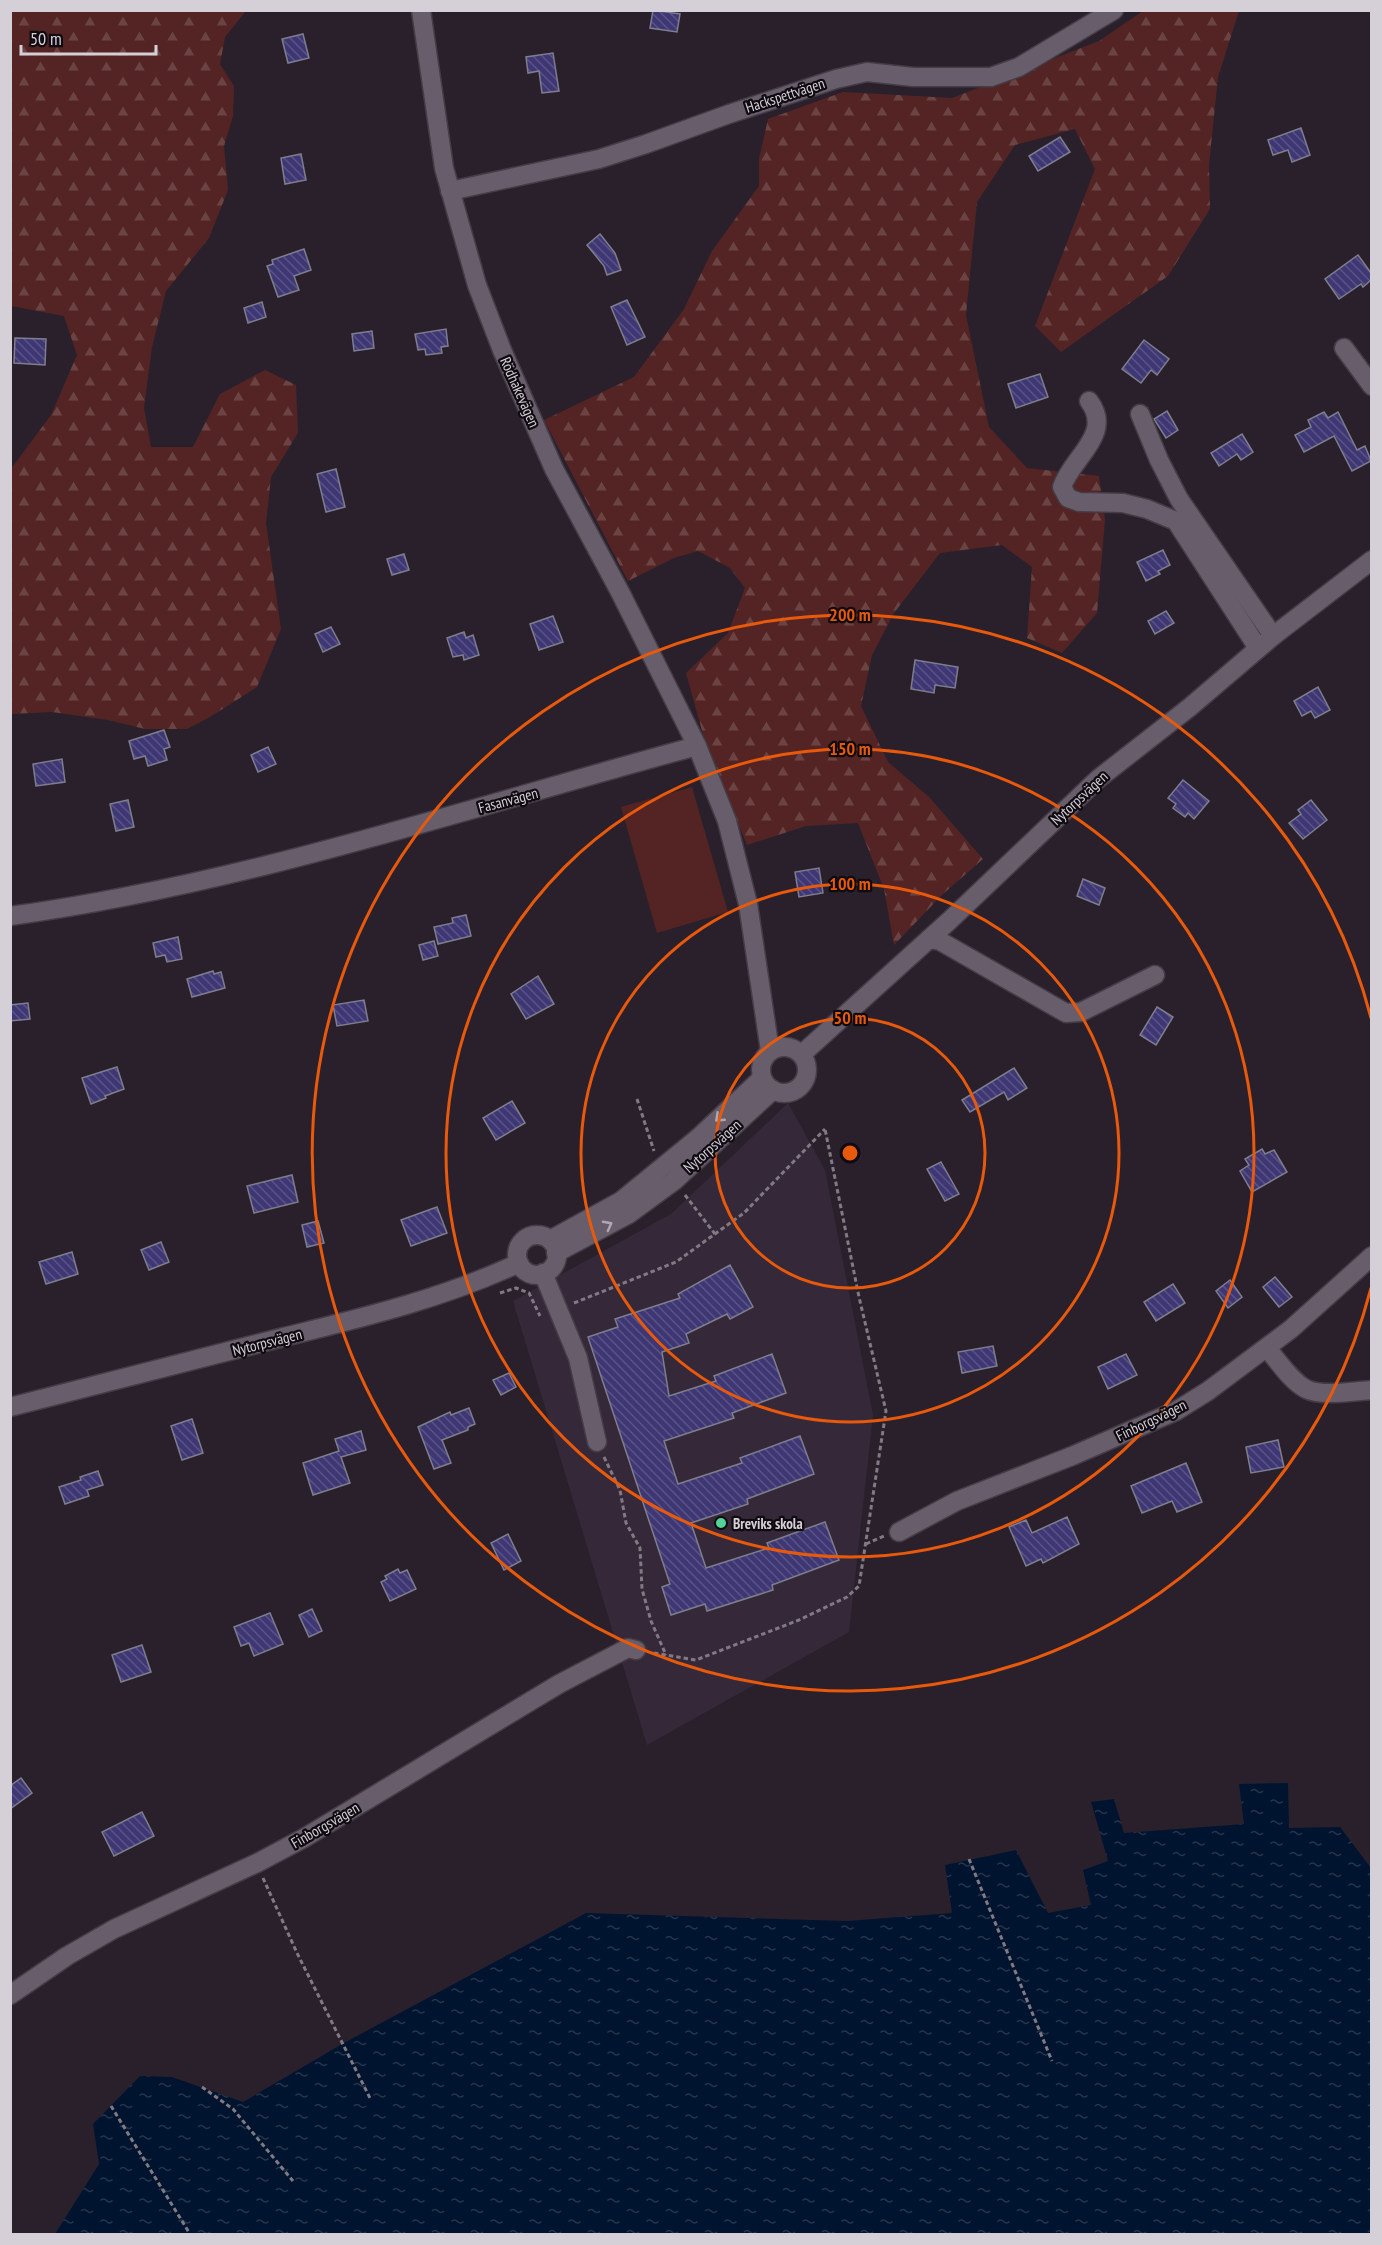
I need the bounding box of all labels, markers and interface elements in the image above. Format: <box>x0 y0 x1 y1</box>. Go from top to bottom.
scale bar <box>21 18 156 56</box>
text: 50 m <box>30 27 62 50</box>
street label: Hackspettvägen <box>743 73 827 117</box>
street label: Rödhakevägen <box>496 354 544 430</box>
text: 200 m <box>829 603 871 626</box>
text: 150 m <box>829 737 871 760</box>
street label: Nytorpsvägen <box>1047 767 1111 829</box>
street label: Fasanvägen <box>476 783 540 817</box>
text: 100 m <box>829 872 871 895</box>
text: 50 m <box>834 1006 866 1029</box>
one-way arrow <box>716 1111 726 1122</box>
street label: Nytorpsvägen <box>679 1115 745 1177</box>
centre of rings <box>840 1143 860 1163</box>
one-way arrow <box>602 1221 612 1232</box>
street label: Nytorpsvägen <box>230 1324 304 1360</box>
street label: Finborgsvägen <box>1113 1395 1189 1445</box>
place label: Breviks skola <box>733 1514 803 1533</box>
marker: Breviks skola <box>714 1516 728 1530</box>
street label: Finborgsvägen <box>287 1798 363 1852</box>

